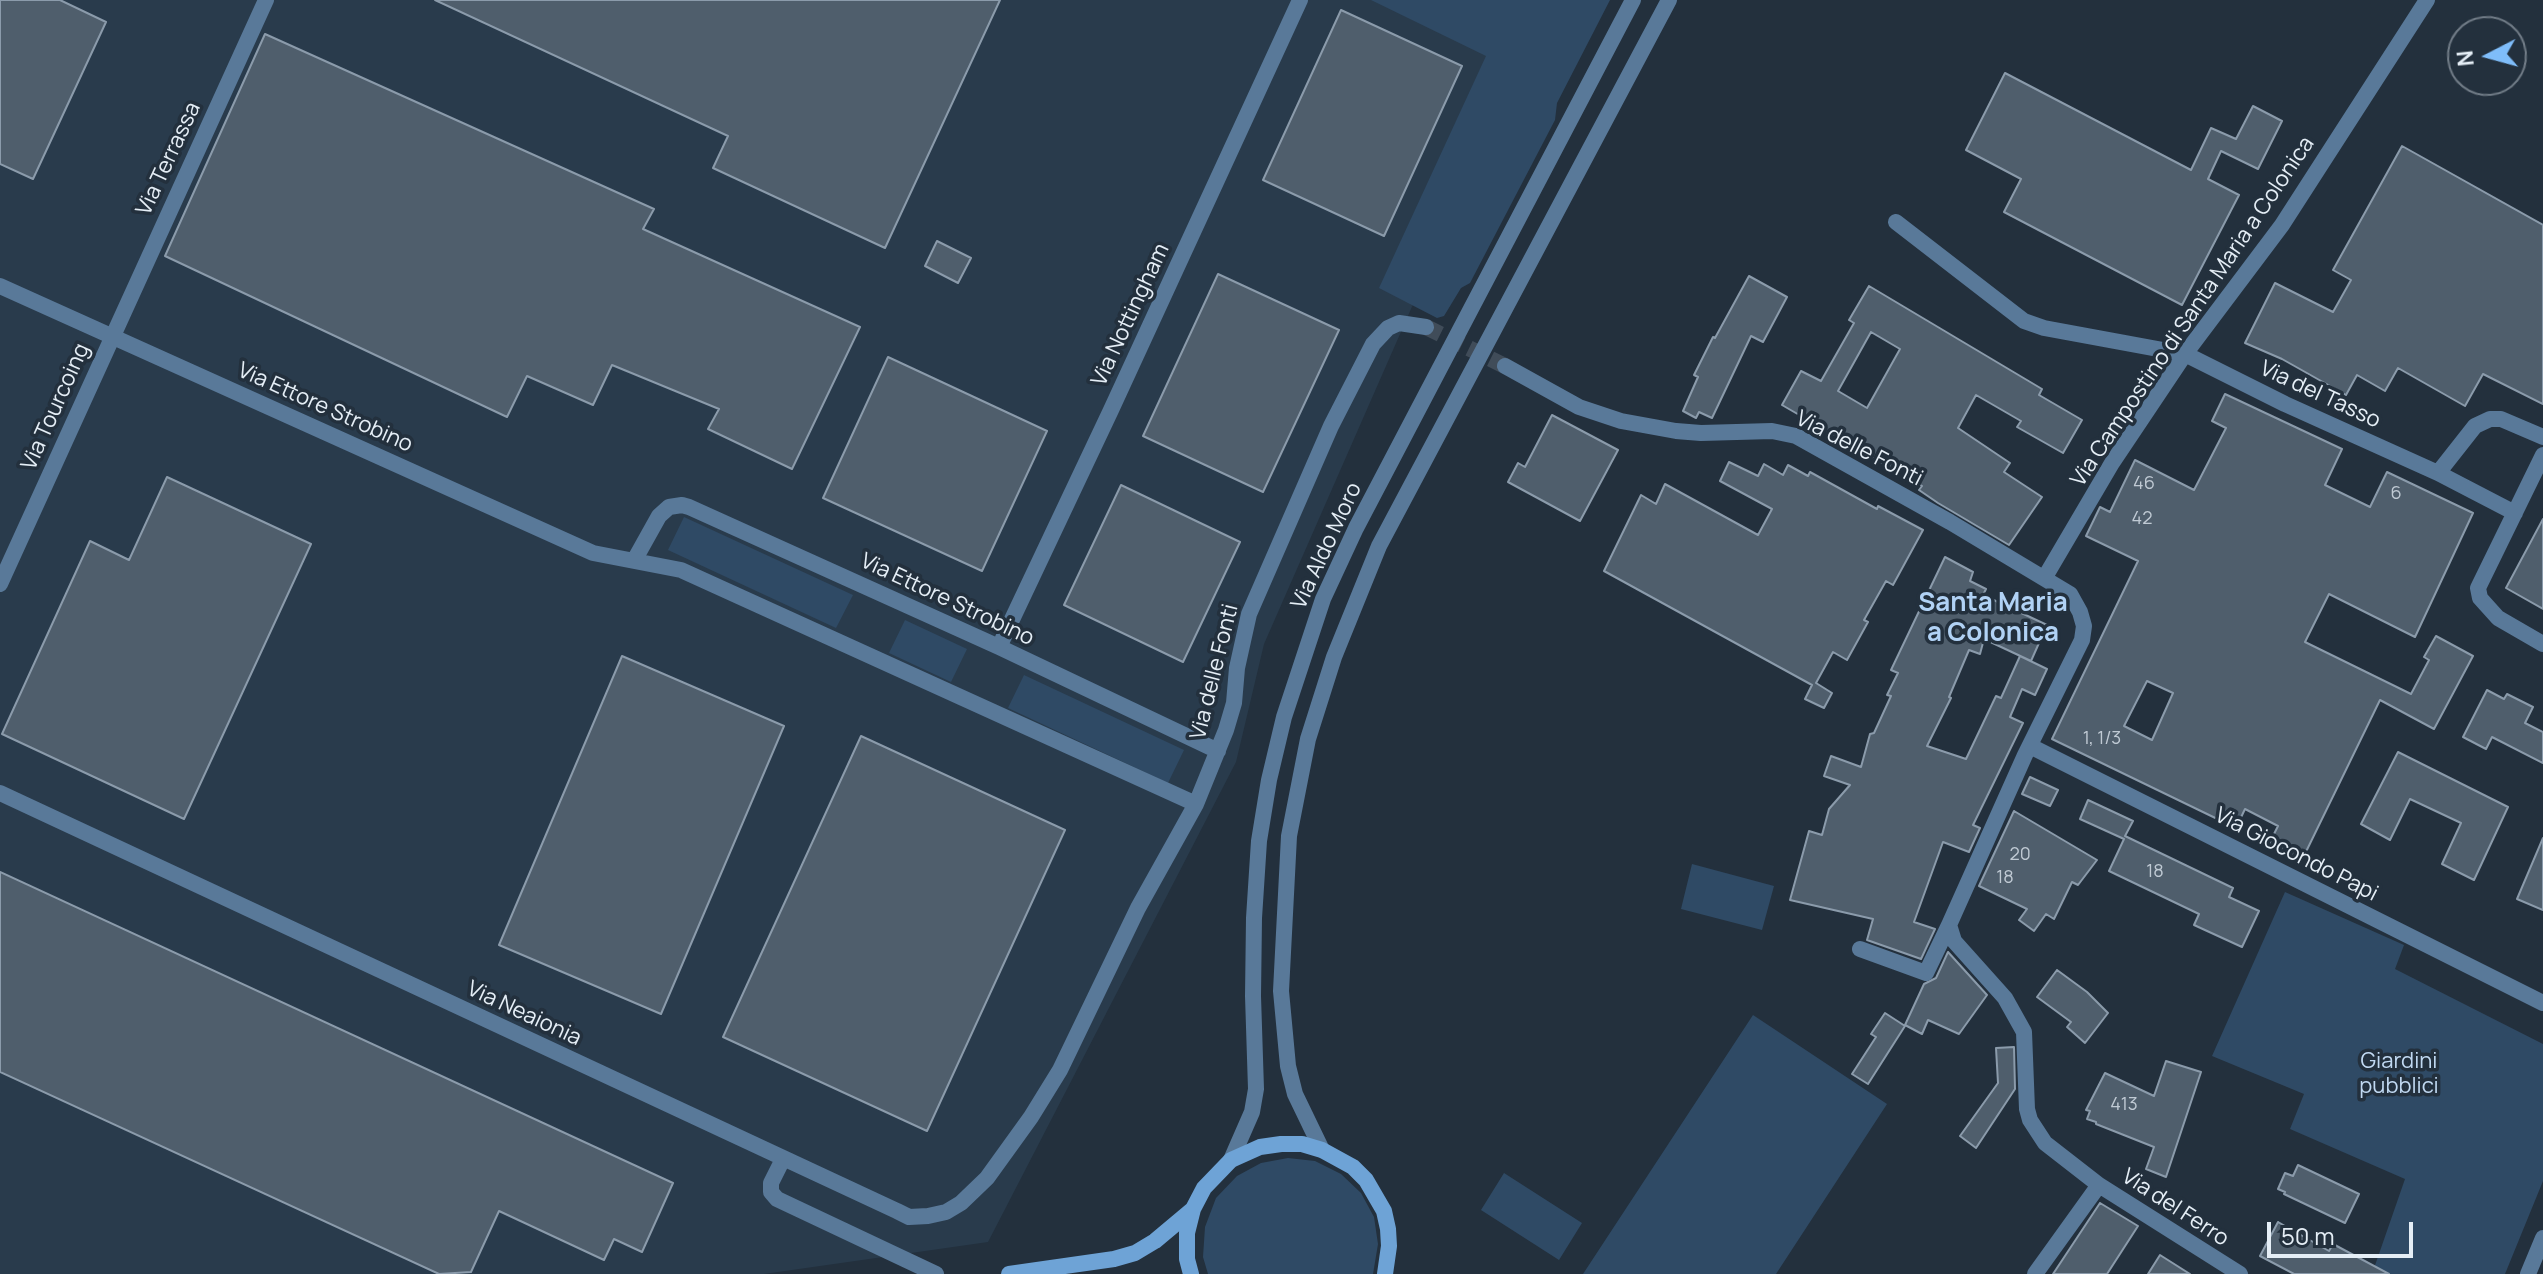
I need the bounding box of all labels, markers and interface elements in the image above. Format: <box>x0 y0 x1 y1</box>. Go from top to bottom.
north arrow <box>2447 16 2527 96</box>
text: N <box>2449 49 2481 68</box>
street label: Via Terrassa <box>131 98 207 220</box>
street label: Via Campostino di Santa Maria a Colonica <box>2066 132 2320 492</box>
street label: Via Nottingham <box>1086 240 1176 390</box>
street label: Via Tourcoing <box>16 340 96 474</box>
street label: Via del Tasso <box>2256 356 2384 434</box>
street label: Via Ettore Strobino <box>233 358 417 458</box>
street label: Via delle Fonti <box>1791 406 1927 492</box>
house number: 46 <box>2133 473 2155 495</box>
street label: Via Aldo Moro <box>1286 479 1368 613</box>
house number: 6 <box>2390 483 2402 505</box>
house number: 42 <box>2132 508 2152 530</box>
street label: Via Ettore Strobino <box>856 548 1038 652</box>
district label: Santa Maria a Colonica <box>1918 588 2068 650</box>
street label: Via delle Fonti <box>1185 601 1245 743</box>
house number: 1, 1/3 <box>2083 728 2121 750</box>
street label: Via Giocondo Papi <box>2210 802 2382 908</box>
house number: 20 <box>2009 844 2031 866</box>
house number: 18 <box>2146 861 2164 883</box>
house number: 18 <box>1996 867 2014 889</box>
street label: Via Neaionia <box>463 976 585 1052</box>
park label: Giardini pubblici <box>2359 1049 2439 1100</box>
house number: 413 <box>2110 1094 2138 1116</box>
street label: Via del Ferro <box>2117 1164 2233 1252</box>
scale bar <box>2271 1206 2417 1256</box>
text: 50 m <box>2281 1219 2335 1252</box>

